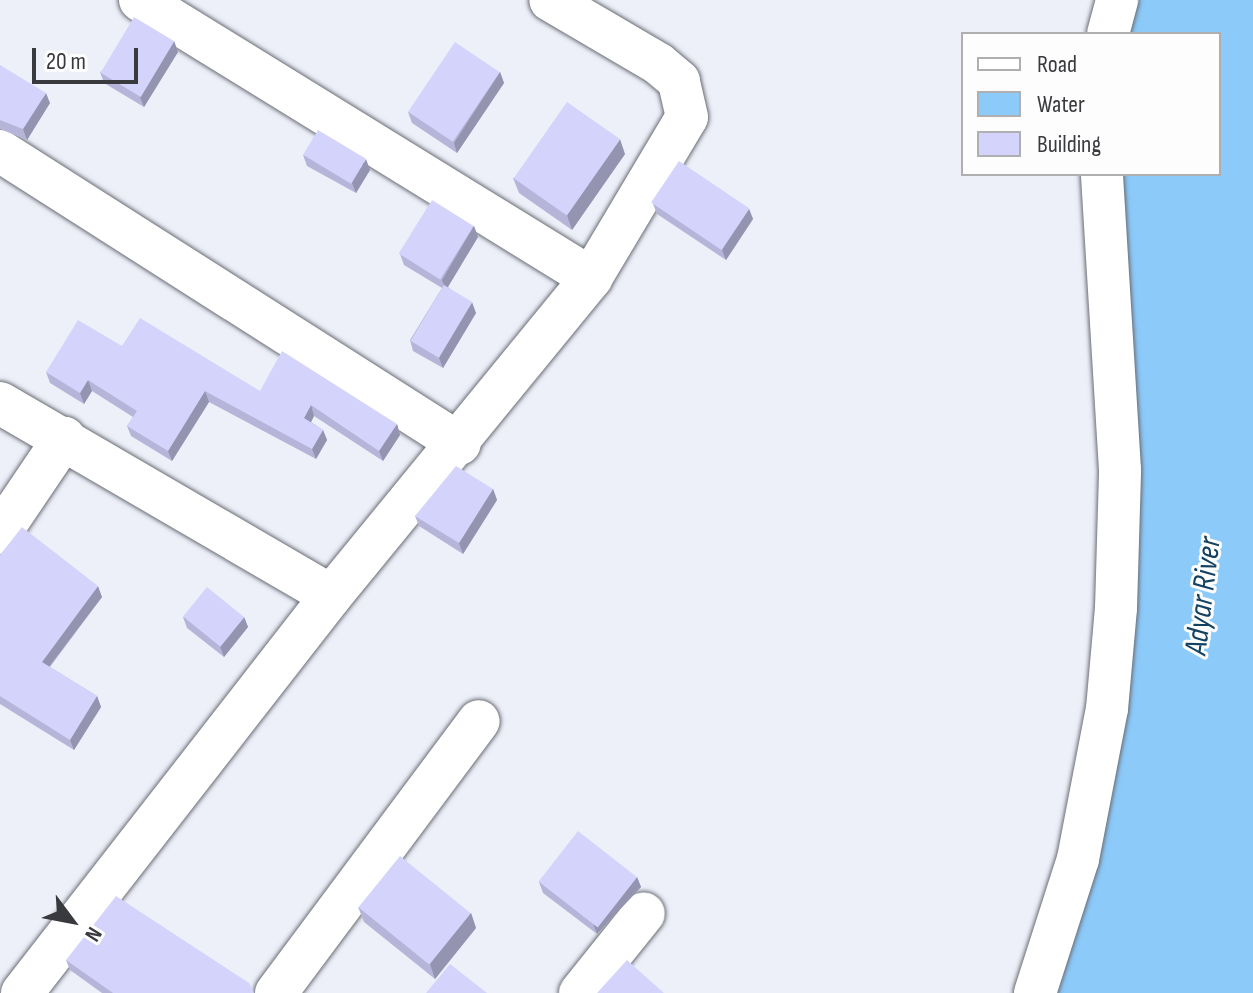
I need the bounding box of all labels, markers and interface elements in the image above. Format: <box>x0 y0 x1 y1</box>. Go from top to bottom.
scale bar <box>36 32 142 82</box>
legend <box>961 32 1221 176</box>
text: 20 m <box>46 47 86 76</box>
text: Road <box>1037 50 1077 79</box>
text: Water <box>1037 90 1085 119</box>
text: Building <box>1037 130 1101 159</box>
water label: Adyar River <box>1178 535 1230 657</box>
north arrow <box>32 881 112 961</box>
text: N <box>78 922 107 946</box>

